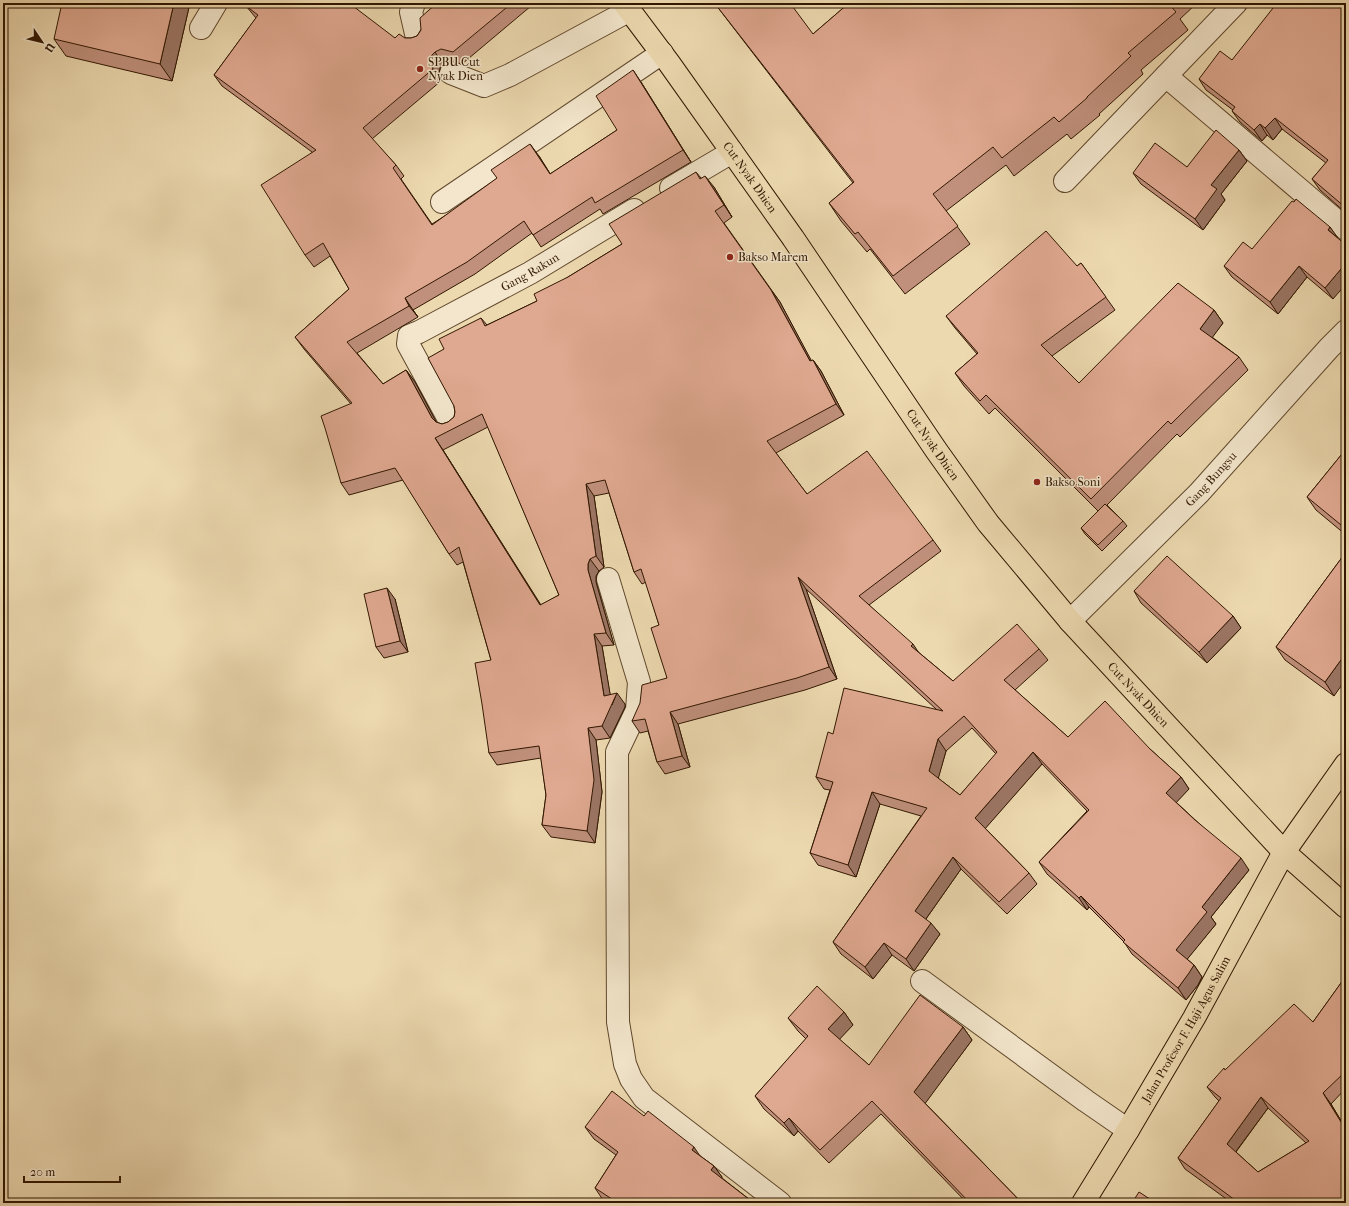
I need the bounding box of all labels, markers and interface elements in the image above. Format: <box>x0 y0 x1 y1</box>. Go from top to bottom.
north arrow <box>22 22 62 62</box>
text: U <box>42 39 58 55</box>
place label: SPBU Cut Nyak Dien <box>428 55 483 83</box>
marker: SPBU Cut Nyak Dien <box>415 64 425 74</box>
street label: Cut Nyak Dhien <box>720 139 780 215</box>
street label: Gang Rakun <box>499 250 562 294</box>
place label: Bakso Marem <box>738 250 808 264</box>
marker: Bakso Marem <box>725 252 735 262</box>
street label: Cut Nyak Dhien <box>903 406 962 483</box>
street label: Gang Bungsu <box>1182 449 1240 509</box>
place label: Bakso Soni <box>1045 475 1101 489</box>
marker: Bakso Soni <box>1032 477 1042 487</box>
street label: Cut Nyak Dhien <box>1105 659 1172 730</box>
street label: Jalan Profesor F. Haji Agus Salim <box>1138 954 1233 1106</box>
scale bar <box>24 1158 120 1184</box>
text: 20 m <box>30 1165 55 1179</box>

